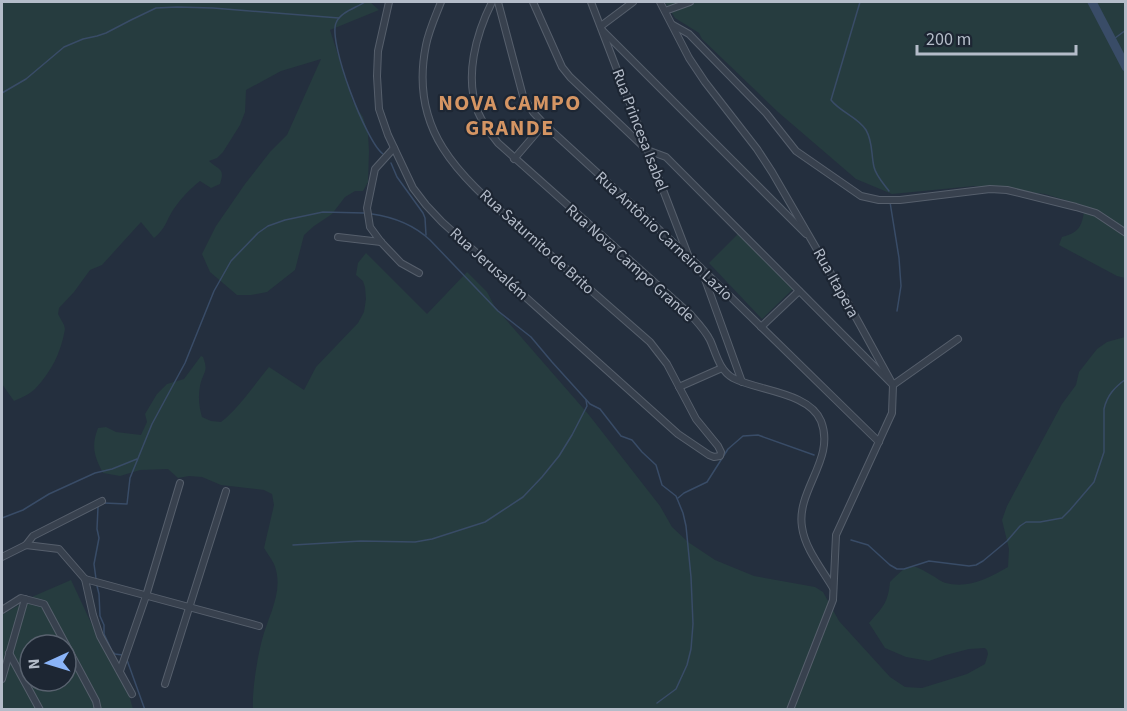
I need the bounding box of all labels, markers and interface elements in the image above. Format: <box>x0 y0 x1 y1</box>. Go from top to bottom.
scale bar <box>917 18 1076 56</box>
text: 200 m <box>926 27 971 52</box>
street label: Rua Princesa Isabel <box>607 66 673 194</box>
district label: NOVA CAMPO GRANDE <box>438 87 582 144</box>
street label: Rua Antônio Carneiro Lazio <box>590 166 738 306</box>
street label: Rua Saturnito de Brito <box>475 184 599 300</box>
street label: Rua Nova Campo Grande <box>561 199 699 327</box>
street label: Rua Jerusalém <box>445 223 533 305</box>
street label: Rua Itapera <box>808 244 864 322</box>
north arrow <box>18 633 78 693</box>
text: N <box>23 658 45 670</box>

